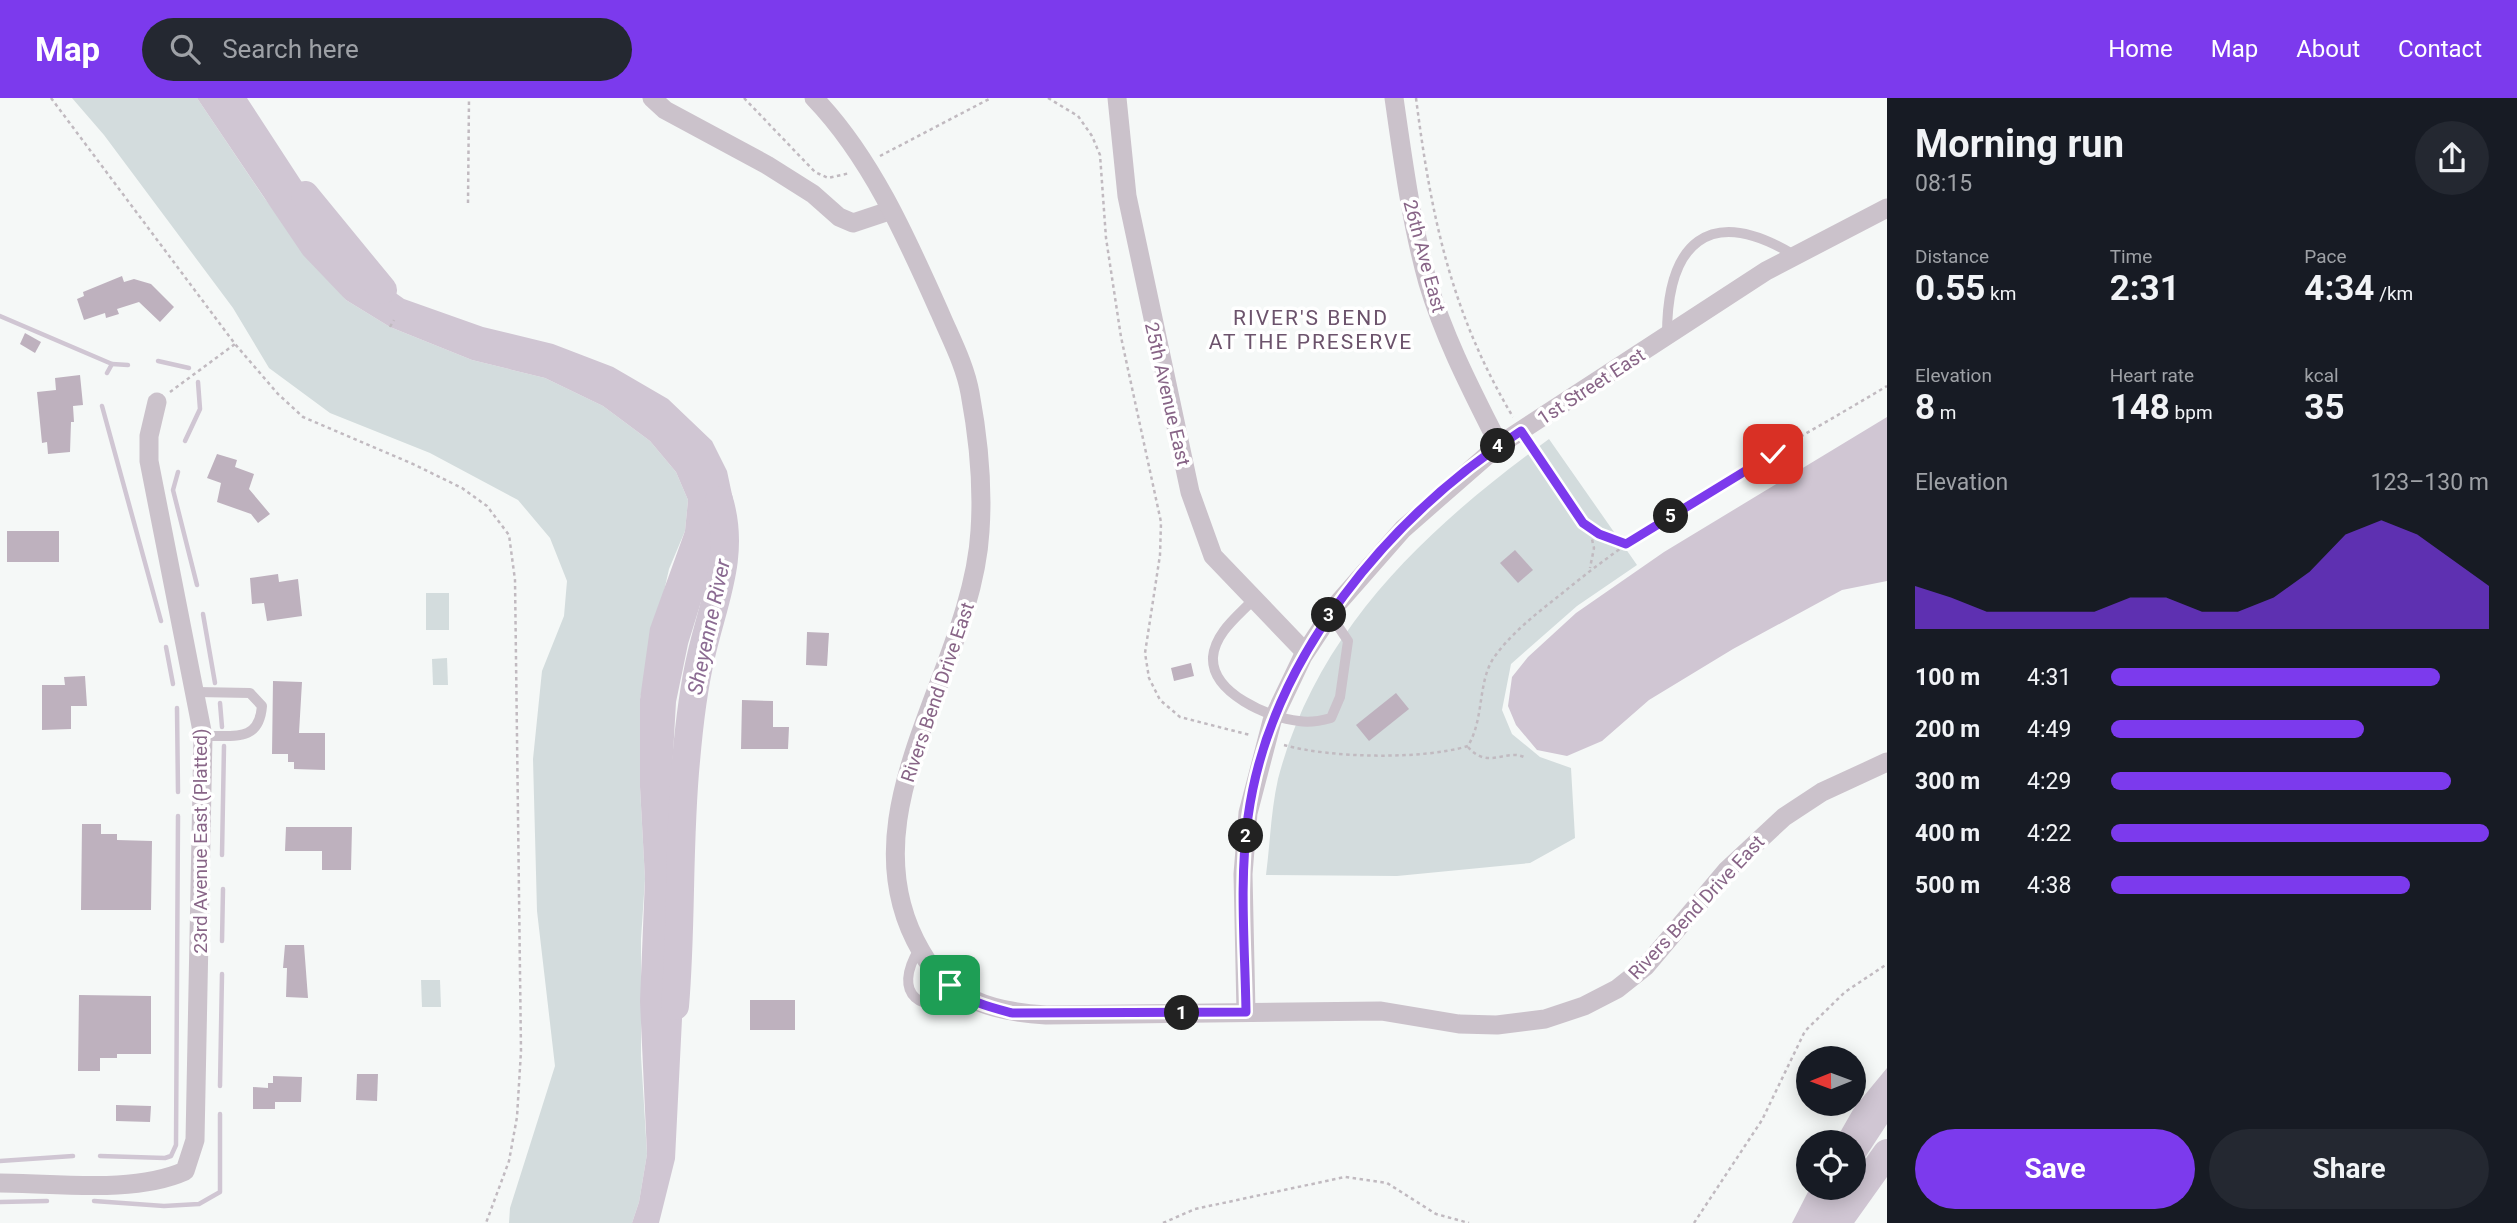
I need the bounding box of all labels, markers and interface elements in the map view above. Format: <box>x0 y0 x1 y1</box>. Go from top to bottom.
search box <box>142 18 632 81</box>
text: Map <box>35 30 100 69</box>
icon: search <box>166 30 204 68</box>
text: Search here <box>222 34 359 64</box>
text: Home <box>2108 35 2173 63</box>
text: Map <box>2211 35 2258 63</box>
text: About <box>2296 35 2360 63</box>
text: Contact <box>2398 35 2482 63</box>
button: share <box>2415 121 2489 195</box>
text: Morning run <box>1915 122 2124 166</box>
text: 08:15 <box>1915 170 1972 197</box>
street label: 26th Ave East <box>1398 197 1451 315</box>
text: Distance <box>1915 245 1989 268</box>
text: Time <box>2110 245 2152 268</box>
text: Pace <box>2304 245 2347 268</box>
text: 0.55 <box>1915 268 1985 309</box>
text: 2:31 <box>2110 268 2180 309</box>
text: 4:34 <box>2304 268 2374 309</box>
text: km <box>1985 282 2016 305</box>
text: /km <box>2374 282 2413 305</box>
district label: RIVER'S BEND AT THE PRESERVE <box>1209 306 1413 354</box>
street label: 25th Avenue East <box>1140 320 1195 468</box>
street label: 1st Street East <box>1533 343 1649 430</box>
text: Elevation <box>1915 364 1992 387</box>
text: Heart rate <box>2110 364 2194 387</box>
text: kcal <box>2304 364 2339 387</box>
text: 8 <box>1915 387 1935 428</box>
text: 148 <box>2110 387 2170 428</box>
text: 35 <box>2304 387 2345 428</box>
text: m <box>1935 401 1956 424</box>
text: bpm <box>2170 401 2213 424</box>
pin <box>1743 424 1803 484</box>
pin: 4 <box>1480 428 1516 464</box>
text: 4 <box>1492 434 1503 457</box>
icon: check <box>1754 435 1792 473</box>
text: Elevation <box>1915 469 2008 496</box>
text: 123–130 m <box>2370 469 2489 496</box>
pin: 5 <box>1654 498 1688 534</box>
text: 5 <box>1665 504 1676 527</box>
water label: Sheyenne River <box>683 556 735 697</box>
pin: 3 <box>1312 598 1346 632</box>
street label: Rivers Bend Drive East <box>896 599 979 785</box>
text: 3 <box>1323 603 1334 626</box>
text: 100 m <box>1915 664 1980 691</box>
text: 4:31 <box>2027 664 2071 691</box>
text: 200 m <box>1915 716 1980 743</box>
text: 4:49 <box>2027 716 2071 743</box>
street label: 23rd Avenue East (Platted) <box>189 728 212 954</box>
text: 300 m <box>1915 768 1980 795</box>
text: 4:29 <box>2027 768 2071 795</box>
pin: 2 <box>1228 818 1264 854</box>
text: 400 m <box>1915 820 1980 847</box>
text: 4:22 <box>2027 820 2071 847</box>
text: 2 <box>1240 824 1251 847</box>
street label: Rivers Bend Drive East <box>1624 830 1769 984</box>
text: 500 m <box>1915 872 1980 899</box>
text: 4:38 <box>2027 872 2071 899</box>
pin <box>920 955 980 1015</box>
icon: arrive <box>931 966 969 1004</box>
pin: 1 <box>1164 996 1200 1030</box>
text: 1 <box>1176 1001 1187 1024</box>
north arrow <box>1796 1046 1866 1116</box>
map controls <box>1796 1046 1866 1200</box>
button: Save <box>1915 1129 2195 1209</box>
button: Share <box>2209 1129 2489 1209</box>
button: locate <box>1796 1130 1866 1200</box>

